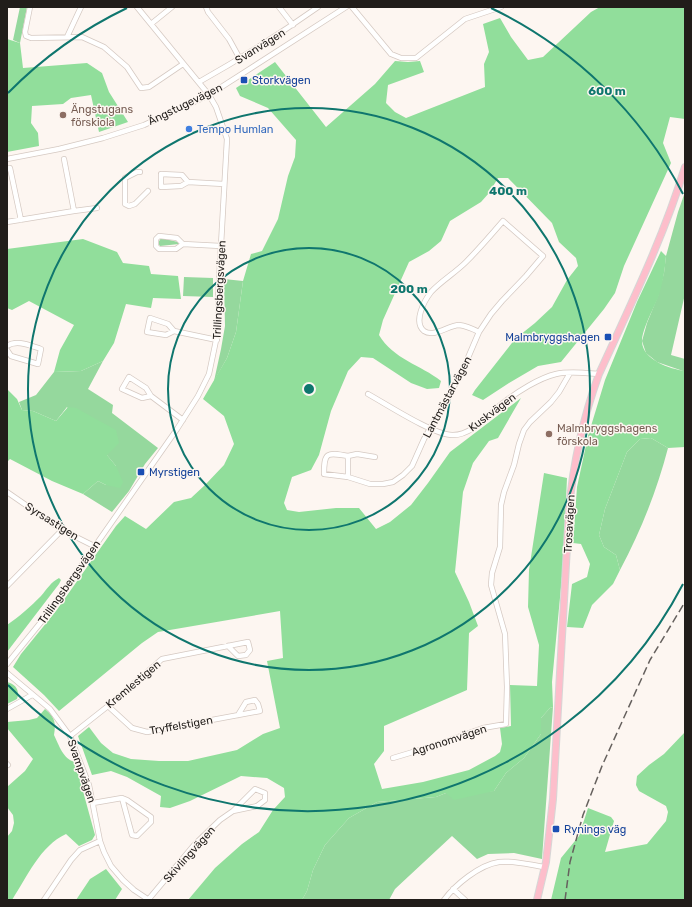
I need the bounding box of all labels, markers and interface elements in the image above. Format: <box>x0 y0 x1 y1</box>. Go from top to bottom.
street label: Svanvägen <box>233 26 288 67</box>
place label: Storkvägen <box>252 74 311 87</box>
marker: Storkvägen <box>239 75 249 85</box>
street label: Ängstugevägen <box>146 81 224 128</box>
text: 600 m <box>588 84 626 98</box>
place label: Ängstugans förskiola <box>71 103 133 129</box>
marker: Ängstugans förskiola <box>58 110 68 120</box>
place label: Tempo Humlan <box>197 123 274 136</box>
marker: Tempo Humlan <box>184 124 194 134</box>
text: 400 m <box>489 184 527 198</box>
street label: Trillingsbergsvägen <box>210 240 229 340</box>
text: 200 m <box>390 282 428 296</box>
place label: Malmbryggshagen <box>505 331 600 344</box>
marker: Malmbryggshagen <box>603 332 613 342</box>
street label: Lantmästarvägen <box>420 354 474 440</box>
centre of rings <box>302 382 316 396</box>
street label: Kuskvägen <box>466 390 518 434</box>
place label: Malmbryggshagens förskola <box>557 422 658 448</box>
marker: Malmbryggshagens förskola <box>544 429 554 439</box>
place label: Myrstigen <box>149 466 200 479</box>
marker: Myrstigen <box>136 467 146 477</box>
street label: Trosavägen <box>561 494 578 554</box>
street label: Syrsastigen <box>23 500 81 543</box>
street label: Trillingsbergsvägen <box>36 538 103 627</box>
street label: Kremlestigen <box>103 658 163 711</box>
street label: Tryffelstigen <box>148 714 214 737</box>
street label: Agronomvägen <box>410 722 488 759</box>
street label: Svampvägen <box>65 738 98 805</box>
place label: Rynings väg <box>564 823 626 836</box>
street label: Skivlingvägen <box>161 824 218 885</box>
marker: Rynings väg <box>551 824 561 834</box>

